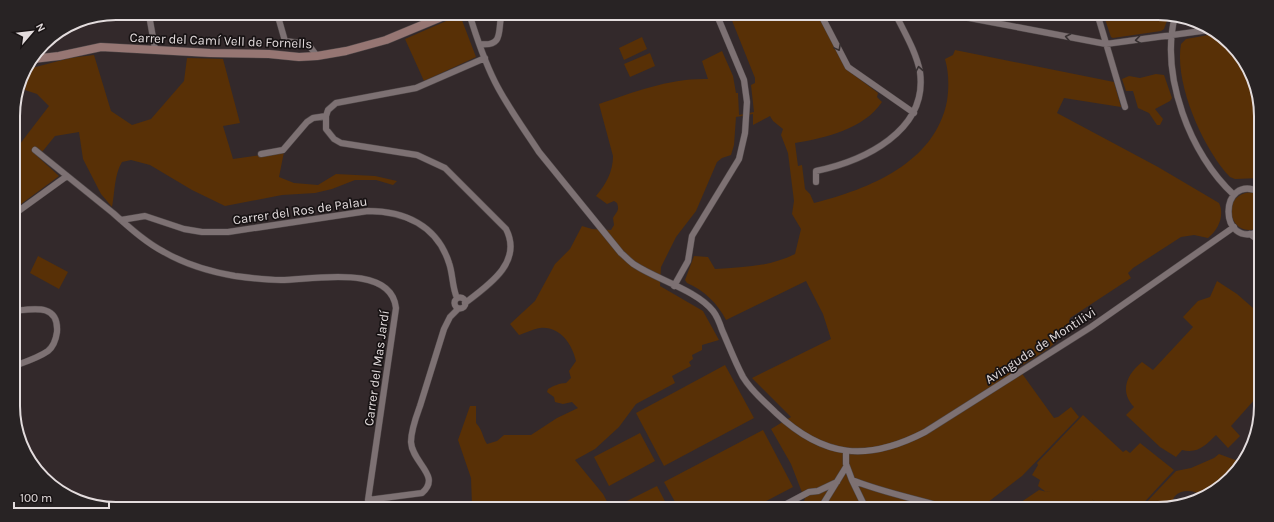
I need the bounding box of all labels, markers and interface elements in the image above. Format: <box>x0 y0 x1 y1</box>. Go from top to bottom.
north arrow <box>12 12 52 52</box>
text: N <box>33 21 48 34</box>
street label: Carrer del Camí Vell de Fornells <box>129 30 313 51</box>
one-way arrow <box>1065 34 1071 42</box>
one-way arrow <box>1135 35 1142 44</box>
one-way arrow <box>833 43 840 51</box>
one-way arrow <box>915 66 924 73</box>
street label: Carrer del Ros de Palau <box>232 194 368 227</box>
street label: Avinguda de Montilivi <box>982 304 1098 387</box>
street label: Carrer del Mas Jardí <box>361 309 392 427</box>
scale bar <box>14 484 109 510</box>
text: 100 m <box>20 491 52 505</box>

